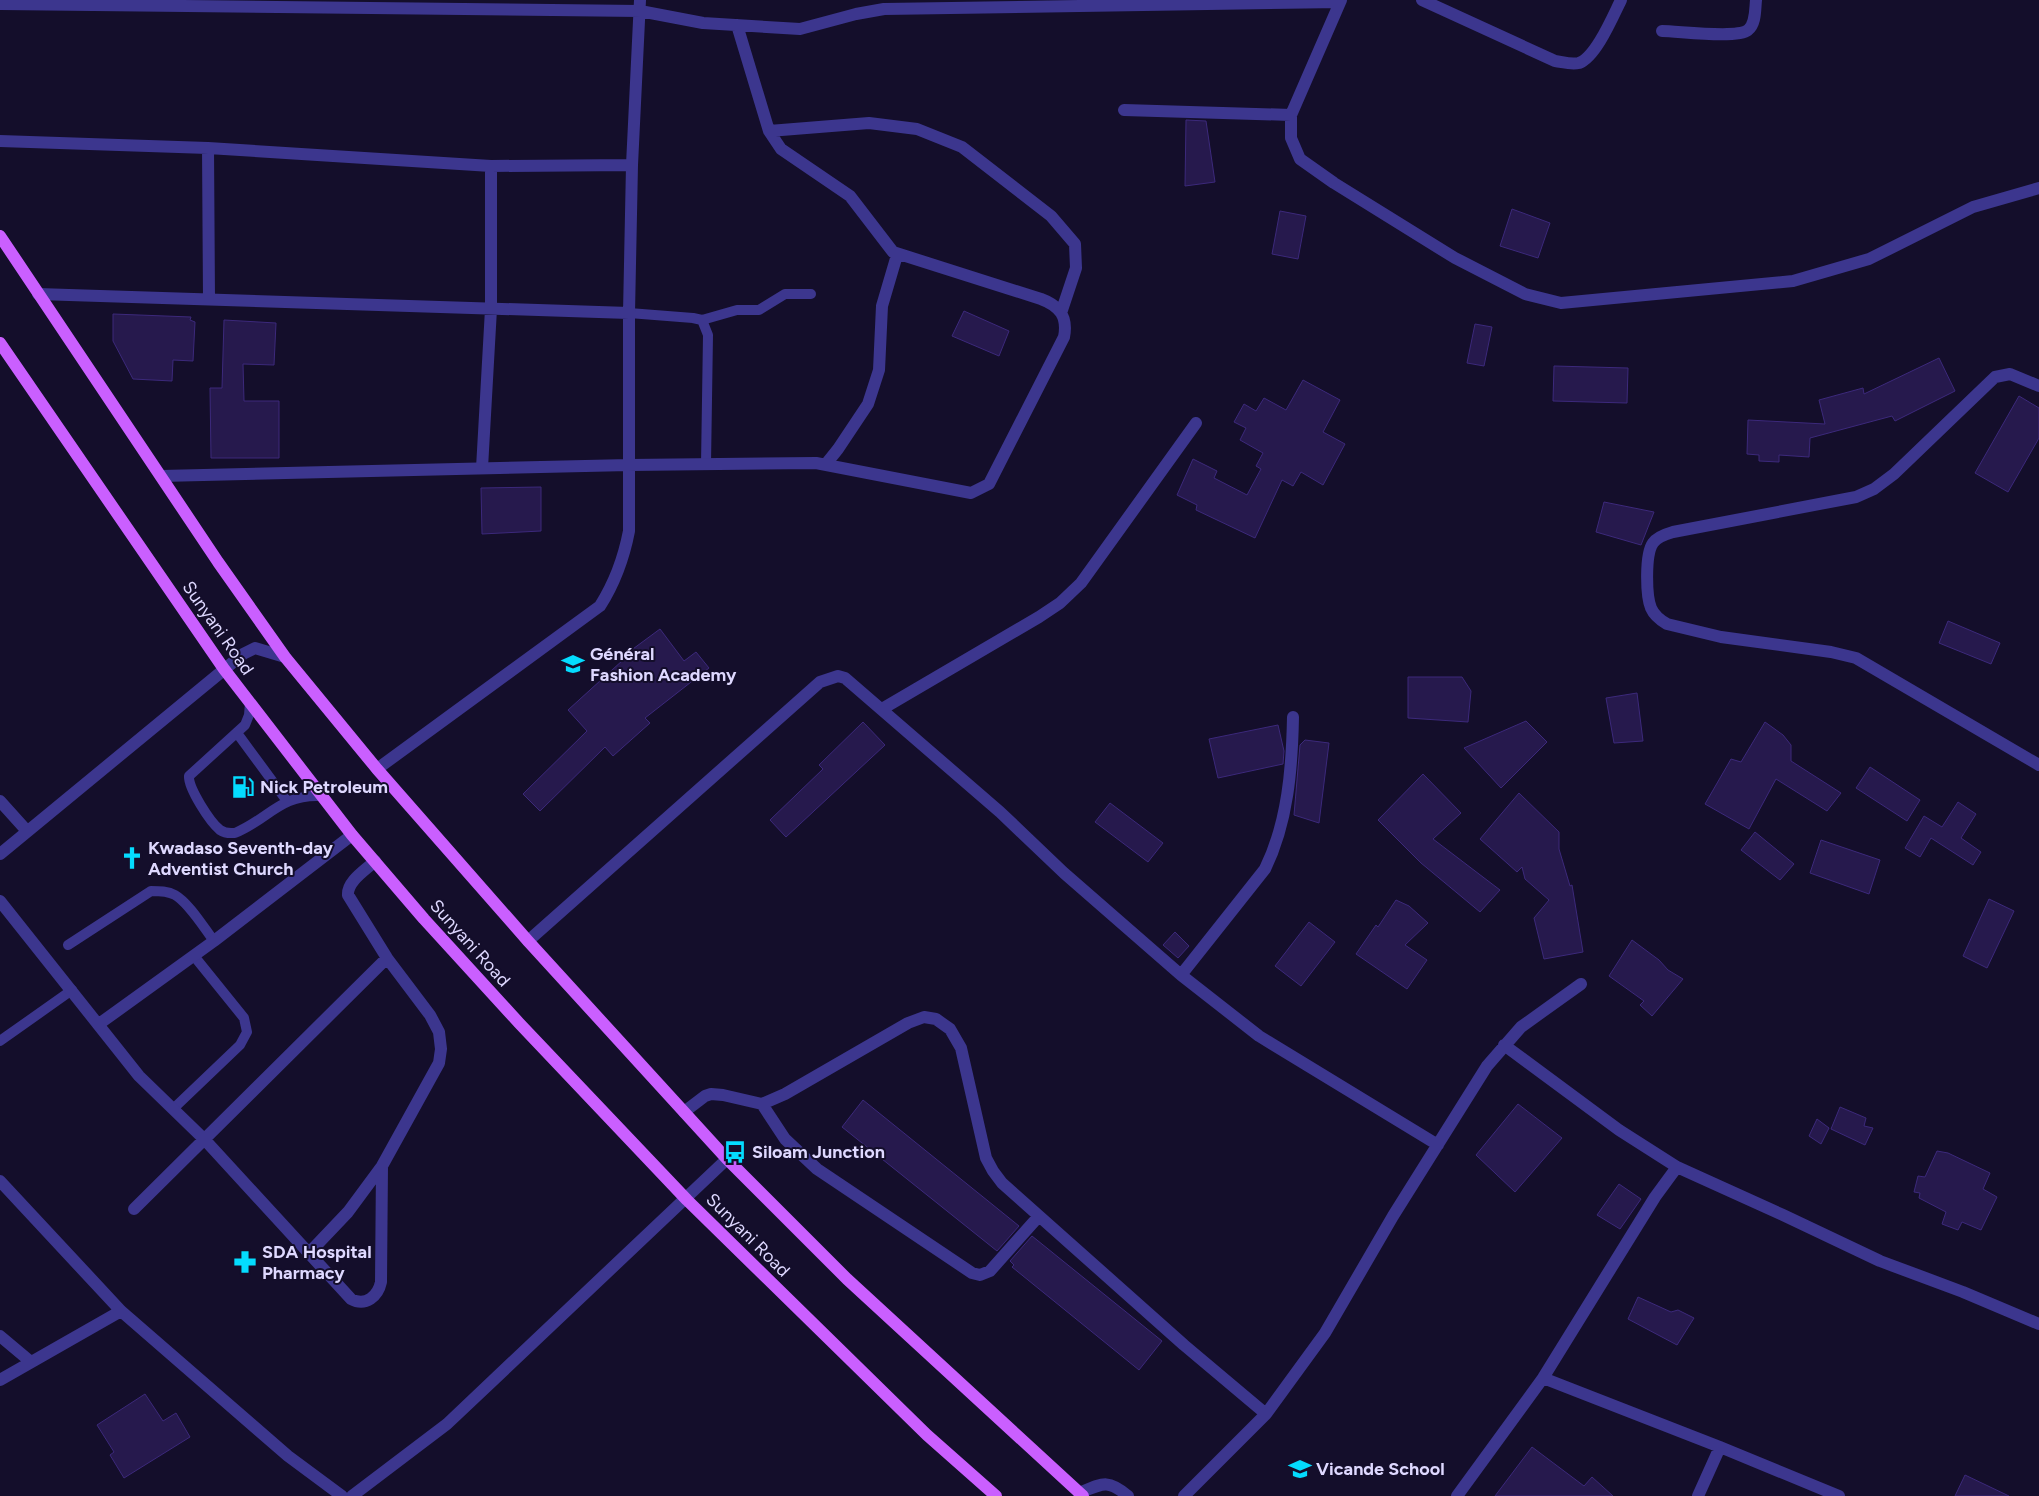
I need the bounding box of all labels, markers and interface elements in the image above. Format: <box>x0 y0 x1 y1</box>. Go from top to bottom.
street label: Sunyani Road <box>178 577 258 679</box>
place label: Général Fashion Academy <box>590 643 737 686</box>
school or university icon: Général Fashion Academy <box>560 651 586 677</box>
fuel station icon: Nick Petroleum <box>230 774 256 800</box>
place label: Nick Petroleum <box>260 776 388 798</box>
place label: Kwadaso Seventh-day Adventist Church <box>148 837 334 880</box>
church icon: Kwadaso Seventh-day Adventist Church <box>119 845 145 871</box>
street label: Sunyani Road <box>425 895 515 991</box>
bus stop icon: Siloam Junction <box>722 1139 748 1165</box>
place label: Siloam Junction <box>752 1141 885 1163</box>
street label: Sunyani Road <box>701 1188 795 1282</box>
place label: SDA Hospital Pharmacy <box>262 1241 372 1284</box>
pharmacy icon: SDA Hospital Pharmacy <box>232 1249 258 1275</box>
school or university icon: Vicande School <box>1287 1456 1313 1482</box>
place label: Vicande School <box>1316 1458 1445 1480</box>

